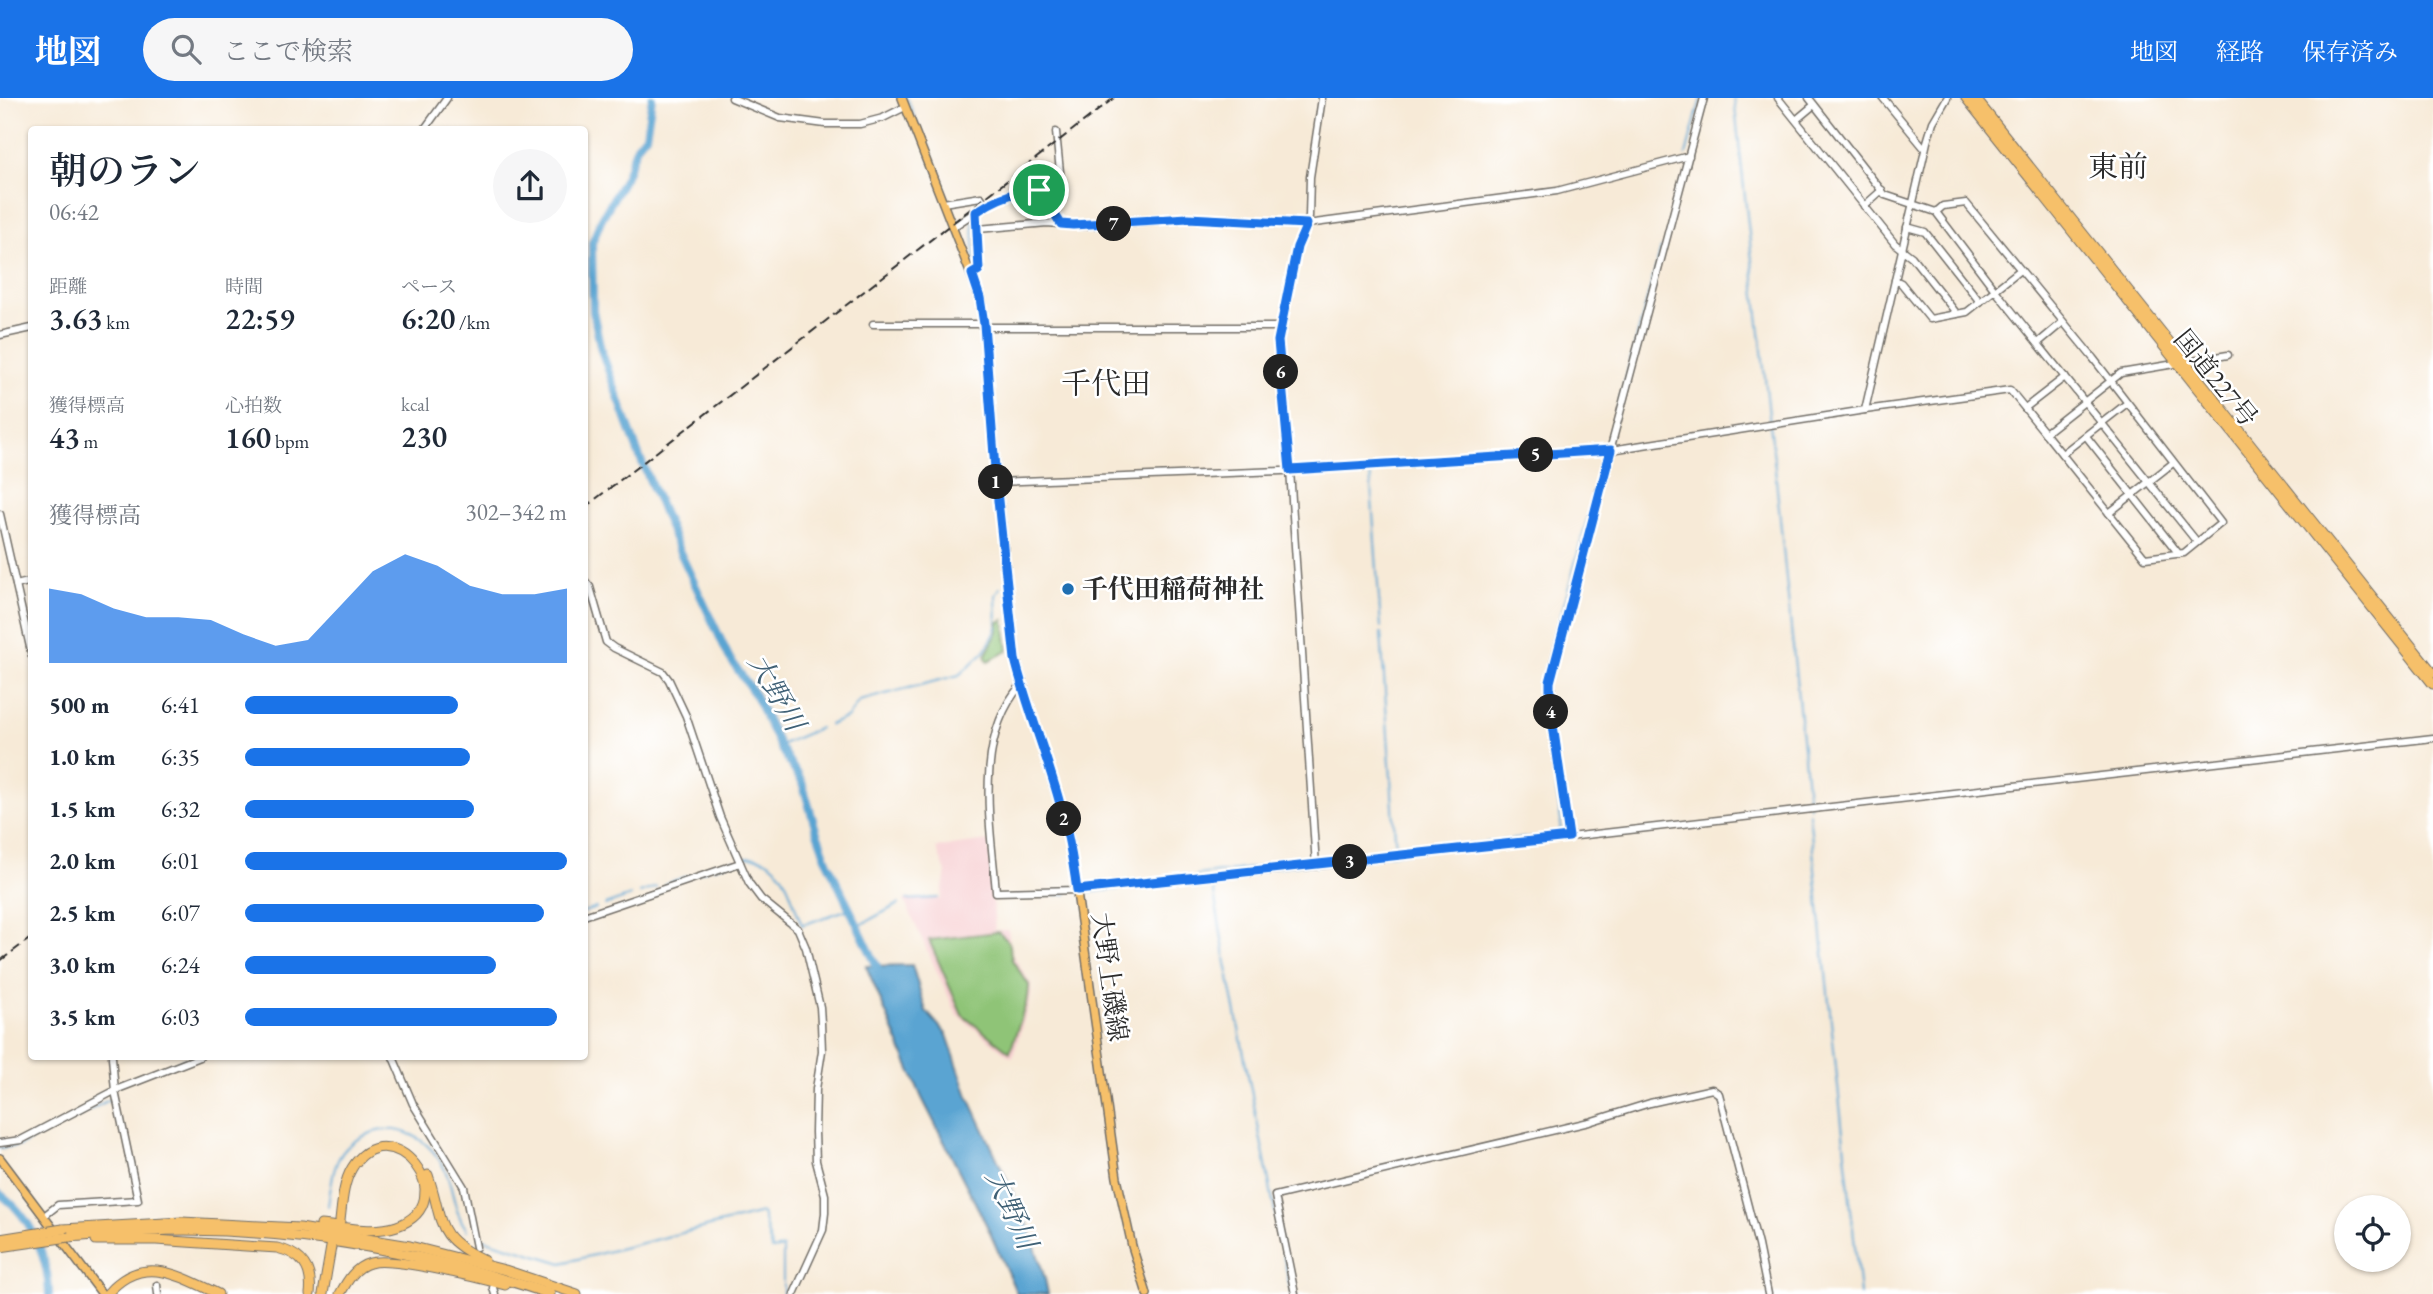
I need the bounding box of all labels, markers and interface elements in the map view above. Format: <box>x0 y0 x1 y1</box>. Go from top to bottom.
search box <box>143 18 633 81</box>
text: 地図 <box>35 30 101 73</box>
icon: search <box>167 30 205 68</box>
text: ここで検索 <box>223 34 353 68</box>
text: 地図 <box>2130 36 2178 67</box>
text: 経路 <box>2216 36 2264 67</box>
text: 保存済み <box>2302 36 2398 67</box>
text: 朝のラン <box>49 146 201 195</box>
district label: 東前 <box>2088 147 2148 186</box>
button: share <box>493 149 567 223</box>
pin <box>1009 160 1069 220</box>
icon: arrive <box>1020 171 1058 209</box>
text: 06:42 <box>49 197 99 227</box>
pin: 7 <box>1096 206 1132 242</box>
text: 7 <box>1108 211 1119 236</box>
text: 距離 <box>49 274 87 299</box>
text: 時間 <box>225 274 263 299</box>
text: ペース <box>401 274 457 299</box>
text: 3.63 <box>49 299 102 338</box>
text: 22:59 <box>225 299 295 338</box>
text: 6:20 <box>401 299 455 338</box>
text: km <box>102 310 130 335</box>
text: /km <box>455 310 490 335</box>
street label: 国道227号 <box>2166 322 2266 434</box>
pin: 6 <box>1264 354 1298 390</box>
text: 6 <box>1275 359 1286 384</box>
district label: 千代田 <box>1061 364 1151 403</box>
text: kcal <box>401 392 430 417</box>
text: 獲得標高 <box>49 393 125 418</box>
text: 心拍数 <box>225 393 282 418</box>
text: 230 <box>401 417 447 456</box>
text: 43 <box>49 418 80 457</box>
text: 160 <box>225 418 271 457</box>
text: m <box>80 429 98 454</box>
text: bpm <box>271 429 309 454</box>
pin: 5 <box>1518 438 1554 472</box>
text: 5 <box>1530 442 1541 467</box>
pin: 1 <box>978 464 1014 500</box>
text: 1 <box>990 469 1001 494</box>
text: 302–342 m <box>466 497 567 527</box>
text: 獲得標高 <box>49 500 141 530</box>
place label: 千代田稲荷神社 <box>1082 572 1264 606</box>
marker: 千代田稲荷神社 <box>1060 581 1076 597</box>
water label: 大野川 <box>740 647 815 740</box>
text: 500 m <box>49 690 110 720</box>
text: 6:41 <box>161 690 200 720</box>
pin: 4 <box>1534 694 1568 730</box>
text: 4 <box>1545 699 1556 724</box>
text: 1.0 km <box>49 742 116 772</box>
text: 6:35 <box>161 742 200 772</box>
text: 1.5 km <box>49 794 116 824</box>
text: 6:32 <box>161 794 200 824</box>
pin: 2 <box>1046 802 1082 836</box>
text: 2 <box>1058 806 1069 831</box>
pin: 3 <box>1332 844 1368 880</box>
text: 2.0 km <box>49 846 116 876</box>
text: 6:01 <box>161 846 200 876</box>
text: 3 <box>1344 849 1355 874</box>
text: 2.5 km <box>49 898 116 928</box>
text: 6:07 <box>161 898 200 928</box>
street label: 大野上磯線 <box>1084 910 1136 1044</box>
text: 3.0 km <box>49 950 116 980</box>
text: 6:24 <box>161 950 200 980</box>
text: 3.5 km <box>49 1002 116 1032</box>
text: 6:03 <box>161 1002 200 1032</box>
water label: 大野川 <box>978 1163 1047 1257</box>
map controls <box>2334 1195 2411 1272</box>
button: locate <box>2334 1195 2411 1272</box>

